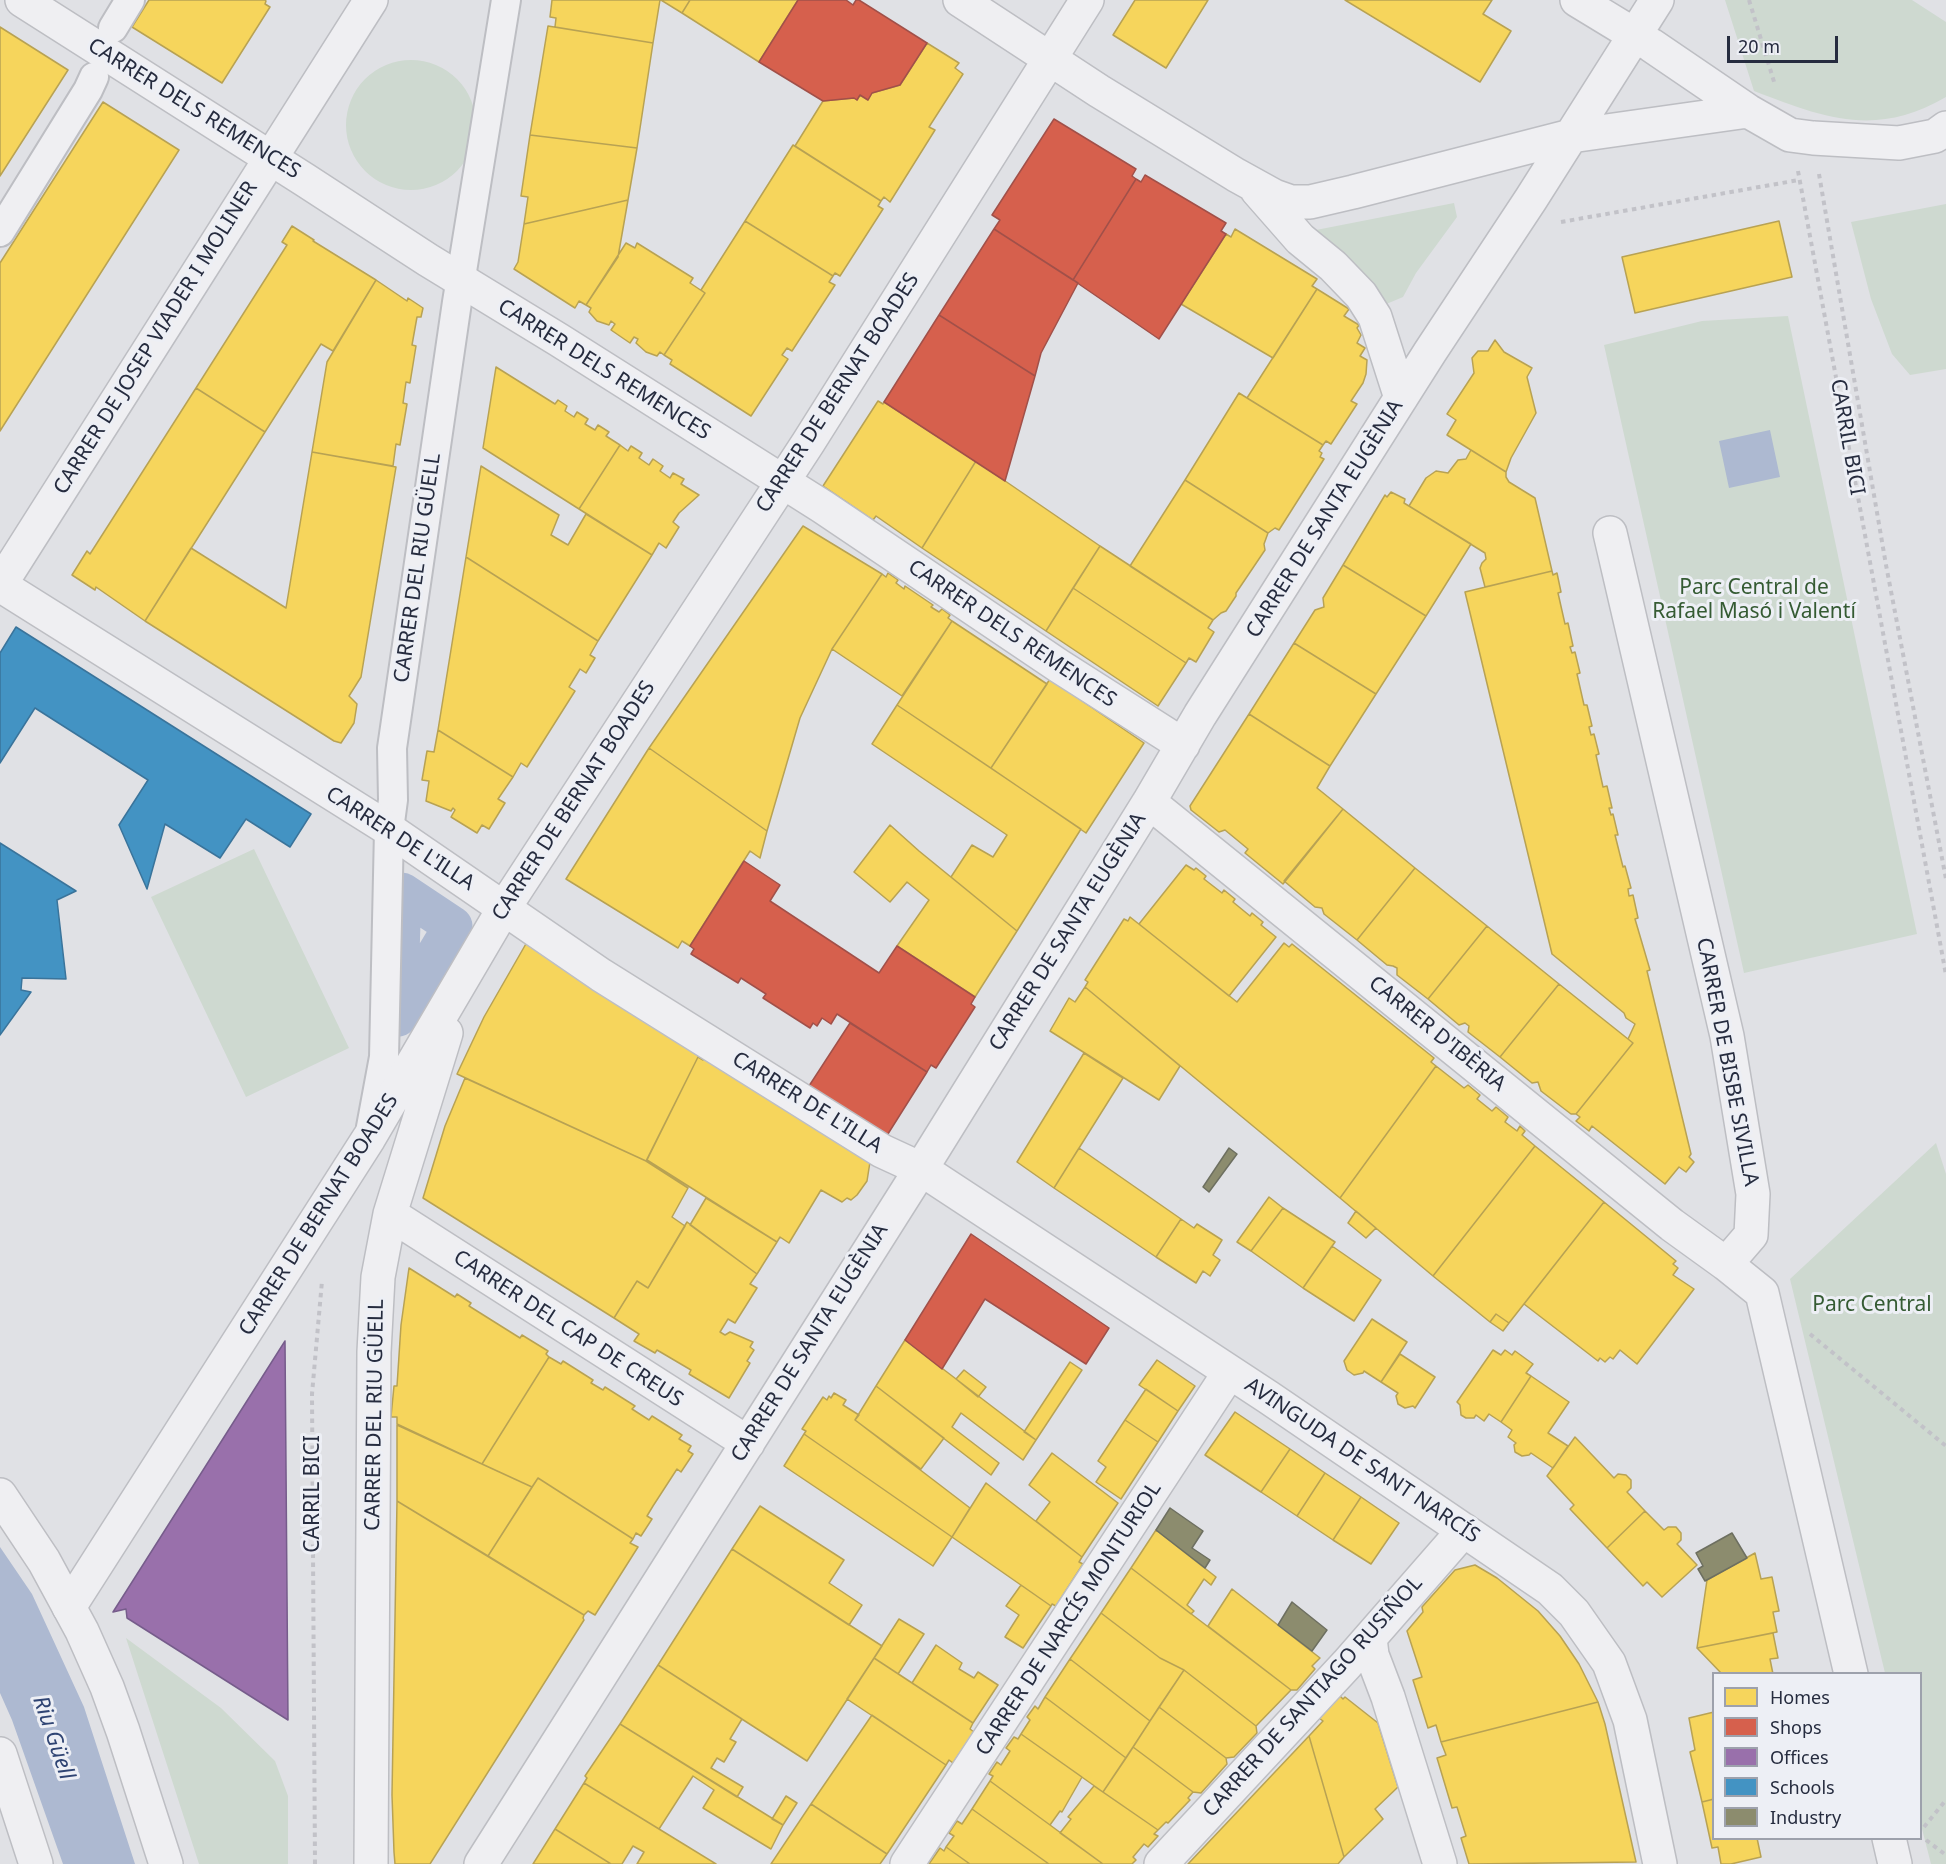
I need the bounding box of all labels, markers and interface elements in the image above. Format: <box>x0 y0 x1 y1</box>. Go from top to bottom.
scale bar <box>1730 24 1841 62</box>
street label: CARRER DELS REMENCES <box>83 33 305 185</box>
text: 20 m <box>1738 34 1780 58</box>
street label: CARRER DE JOSEP VIADER I MOLINER <box>49 177 263 499</box>
street label: CARRER DE BERNAT BOADES <box>751 269 925 517</box>
street label: CARRER DELS REMENCES <box>493 294 715 446</box>
street label: CARRIL BICI <box>1824 377 1870 497</box>
street label: CARRER DE SANTA EUGÈNIA <box>1241 395 1409 643</box>
street label: CARRER DEL RIU GÜELL <box>389 451 447 685</box>
street label: CARRER DELS REMENCES <box>903 555 1121 713</box>
park label: Parc Central de Rafael Masó i Valentí <box>1652 575 1856 625</box>
street label: CARRER DE BERNAT BOADES <box>487 677 661 925</box>
street label: CARRER DE L'ILLA <box>321 782 479 896</box>
street label: CARRER DE SANTA EUGÈNIA <box>984 808 1152 1056</box>
street label: CARRER DE BISBE SIVILLA <box>1691 936 1763 1188</box>
street label: CARRER D'IBÈRIA <box>1363 971 1511 1097</box>
street label: CARRER DE L'ILLA <box>727 1047 887 1159</box>
street label: CARRER DE BERNAT BOADES <box>234 1089 404 1341</box>
street label: CARRER DE SANTA EUGÈNIA <box>726 1219 894 1467</box>
street label: CARRER DEL CAP DE CREUS <box>448 1245 688 1413</box>
park label: Parc Central <box>1812 1292 1932 1318</box>
street label: CARRER DEL RIU GÜELL <box>360 1299 390 1531</box>
street label: AVINGUDA DE SANT NARCÍS <box>1240 1373 1484 1549</box>
street label: CARRIL BICI <box>300 1435 326 1553</box>
street label: CARRER DE NARCÍS MONTURIOL <box>971 1477 1167 1761</box>
street label: CARRER DE SANTIAGO RUSIÑOL <box>1198 1571 1428 1823</box>
legend <box>1712 1672 1922 1840</box>
text: Homes <box>1770 1685 1830 1709</box>
water label: Riu Güell <box>26 1693 80 1783</box>
text: Shops <box>1770 1715 1822 1739</box>
text: Offices <box>1770 1745 1829 1769</box>
text: Schools <box>1770 1775 1835 1799</box>
text: Industry <box>1770 1805 1841 1829</box>

